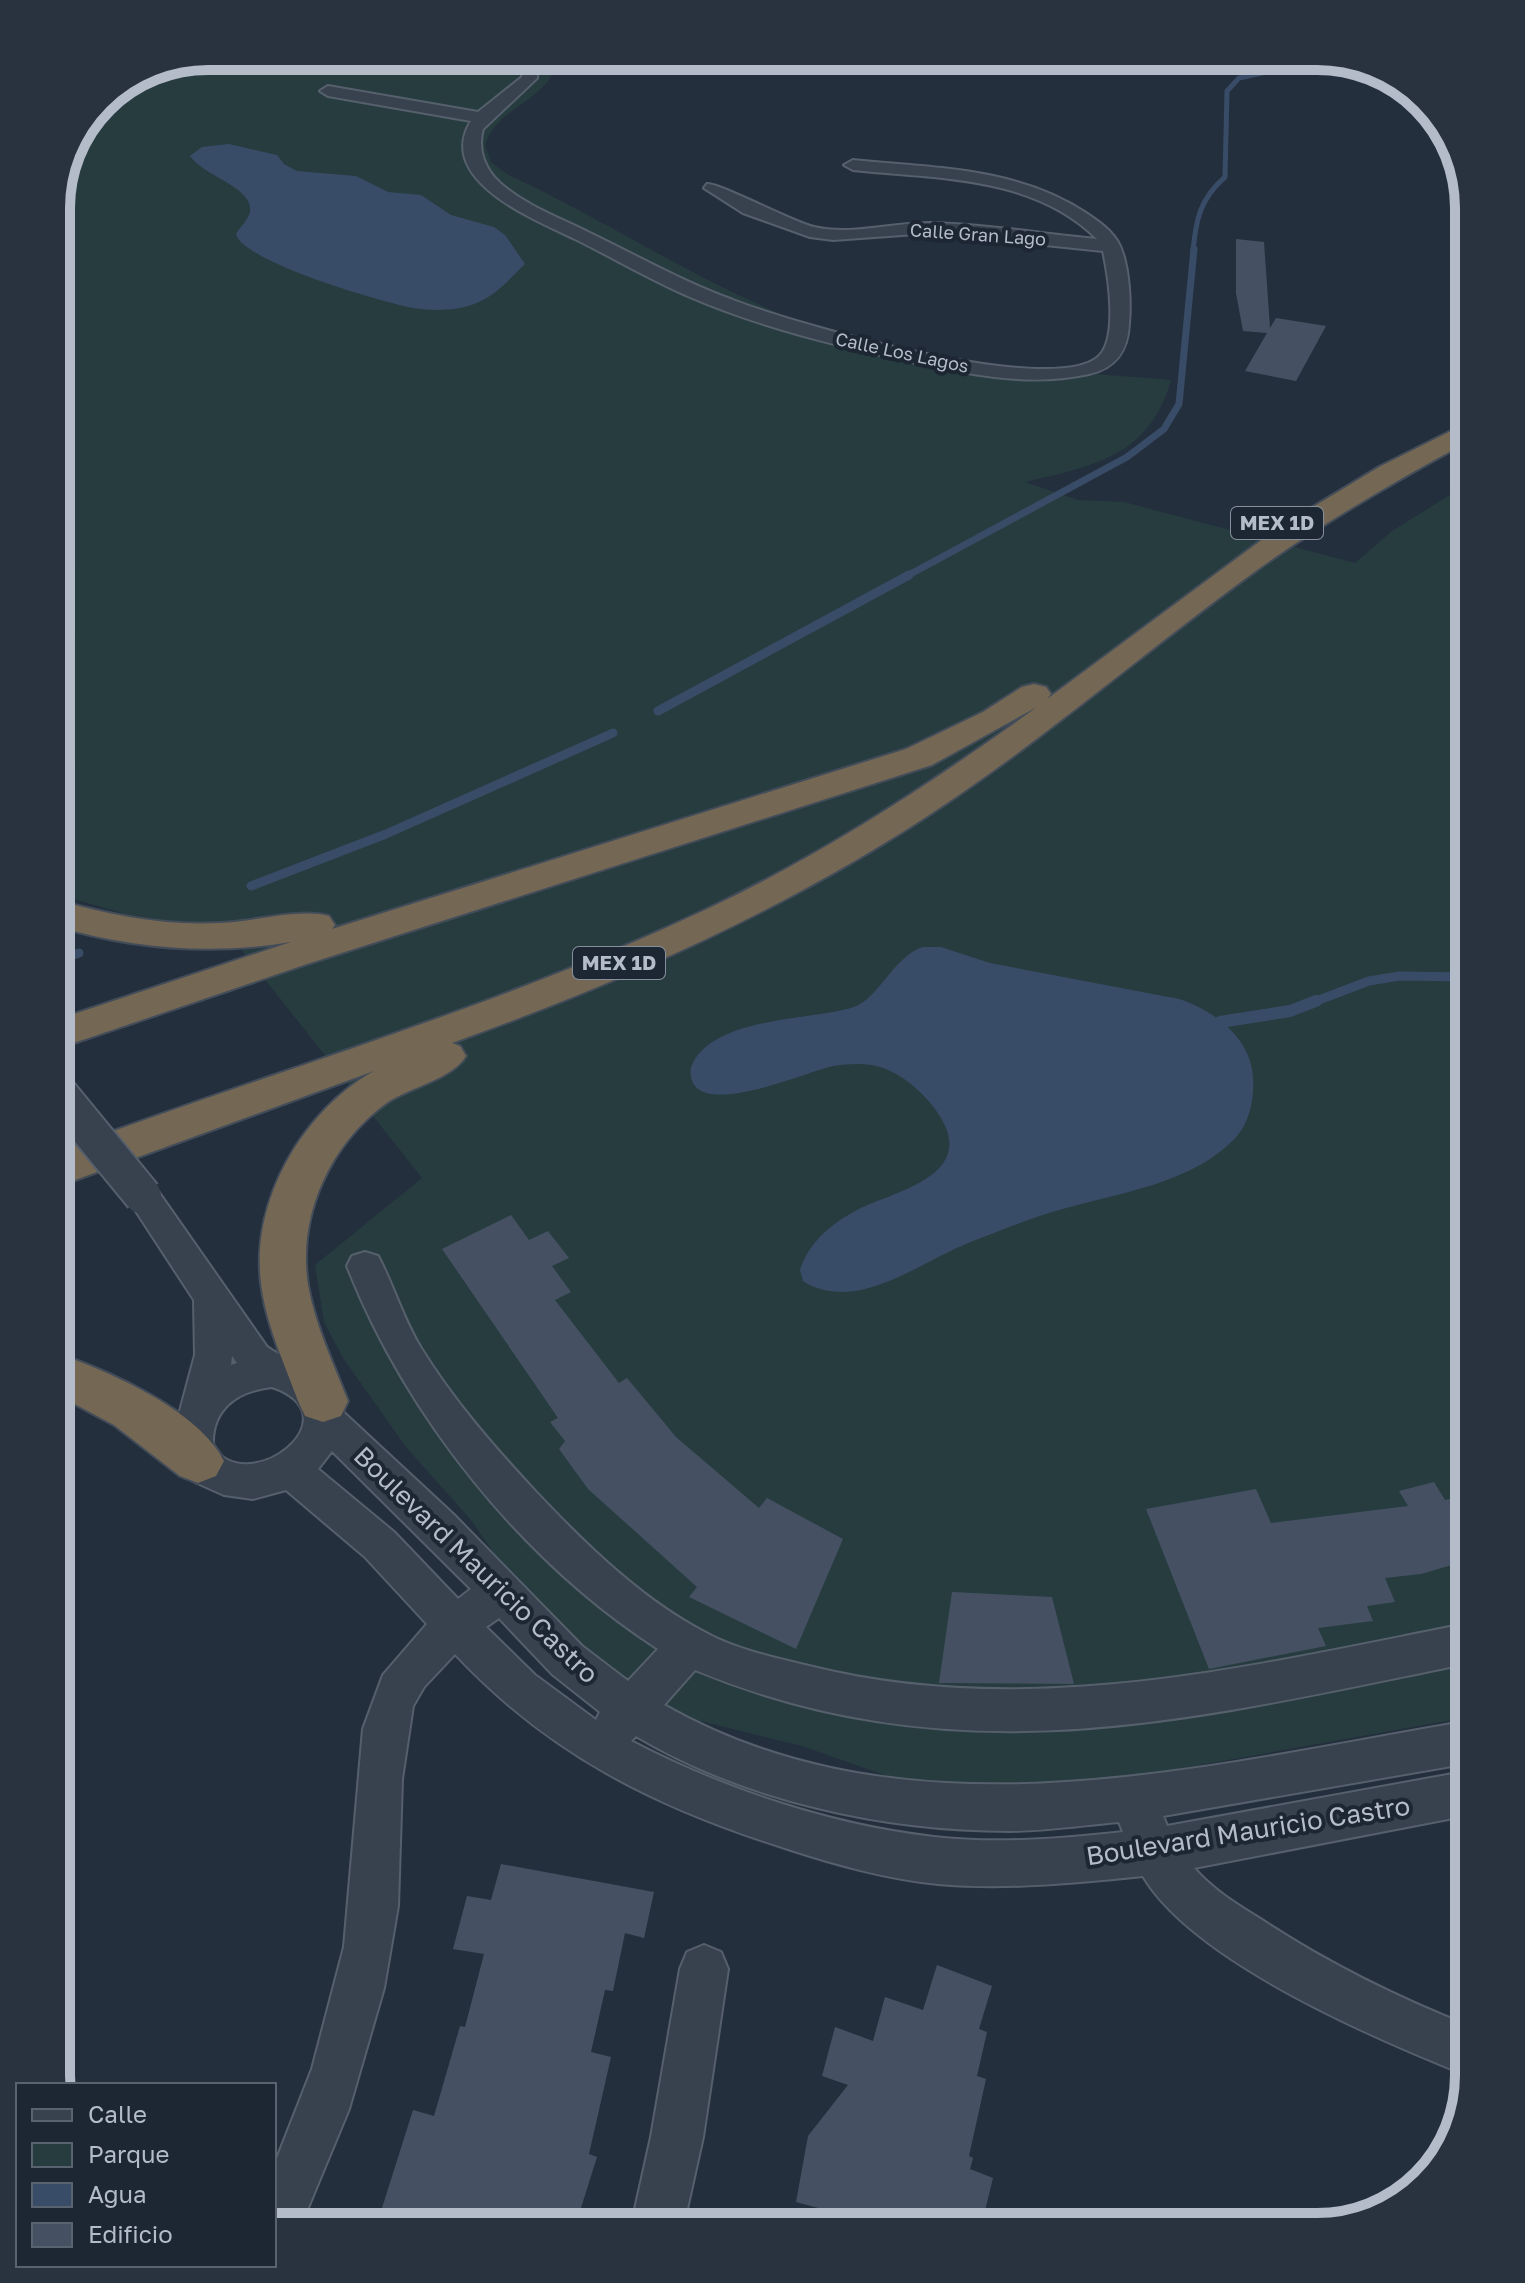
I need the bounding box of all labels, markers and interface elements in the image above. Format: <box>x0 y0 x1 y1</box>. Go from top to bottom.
street label: Calle Gran Lago <box>909 218 1047 250</box>
street label: Calle Los Lagos <box>834 327 971 377</box>
road number: MEX 1D <box>1231 507 1323 539</box>
road number: MEX 1D <box>573 947 665 979</box>
street label: Boulevard Mauricio Castro <box>348 1440 605 1689</box>
street label: Boulevard Mauricio Castro <box>1084 1790 1412 1871</box>
legend <box>16 2083 276 2267</box>
text: Calle <box>88 2099 147 2128</box>
text: Parque <box>88 2139 169 2168</box>
text: Agua <box>88 2179 147 2208</box>
text: Edificio <box>88 2219 173 2248</box>

